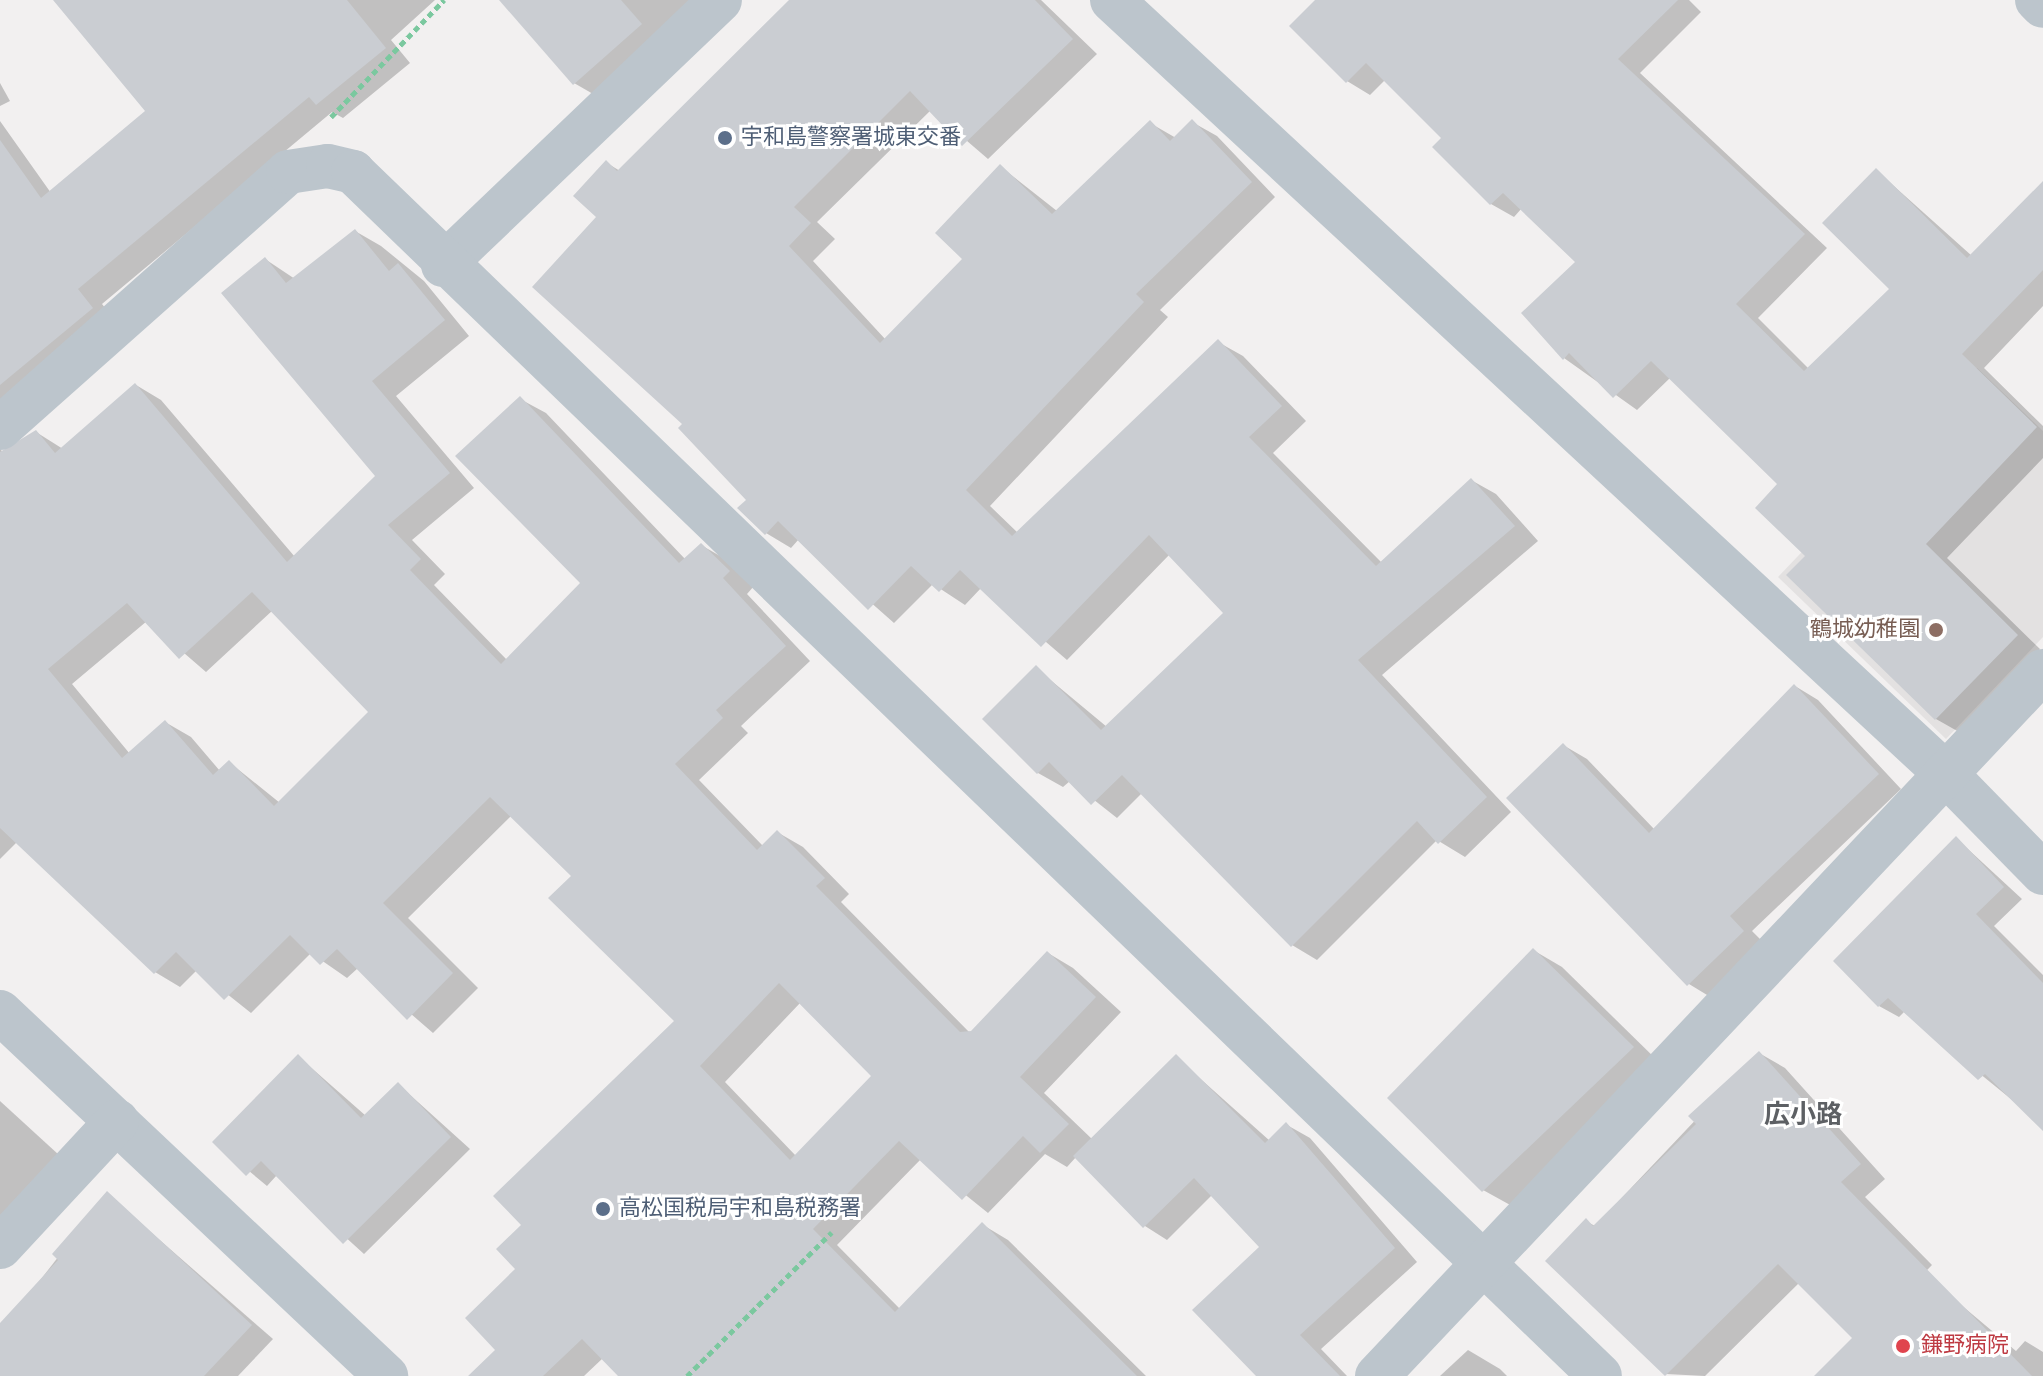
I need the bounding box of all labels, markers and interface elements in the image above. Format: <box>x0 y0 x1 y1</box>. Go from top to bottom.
place label: 宇和島警察署城東交番 <box>741 125 961 151</box>
marker: 宇和島警察署城東交番 <box>716 129 734 147</box>
place label: 鶴城幼稚園 <box>1810 617 1920 643</box>
marker: 鶴城幼稚園 <box>1927 621 1945 639</box>
district label: 広小路 <box>1764 1100 1842 1132</box>
place label: 高松国税局宇和島税務署 <box>619 1196 861 1222</box>
marker: 高松国税局宇和島税務署 <box>594 1200 612 1218</box>
place label: 鎌野病院 <box>1921 1333 2009 1359</box>
marker: 鎌野病院 <box>1892 1335 1914 1357</box>

